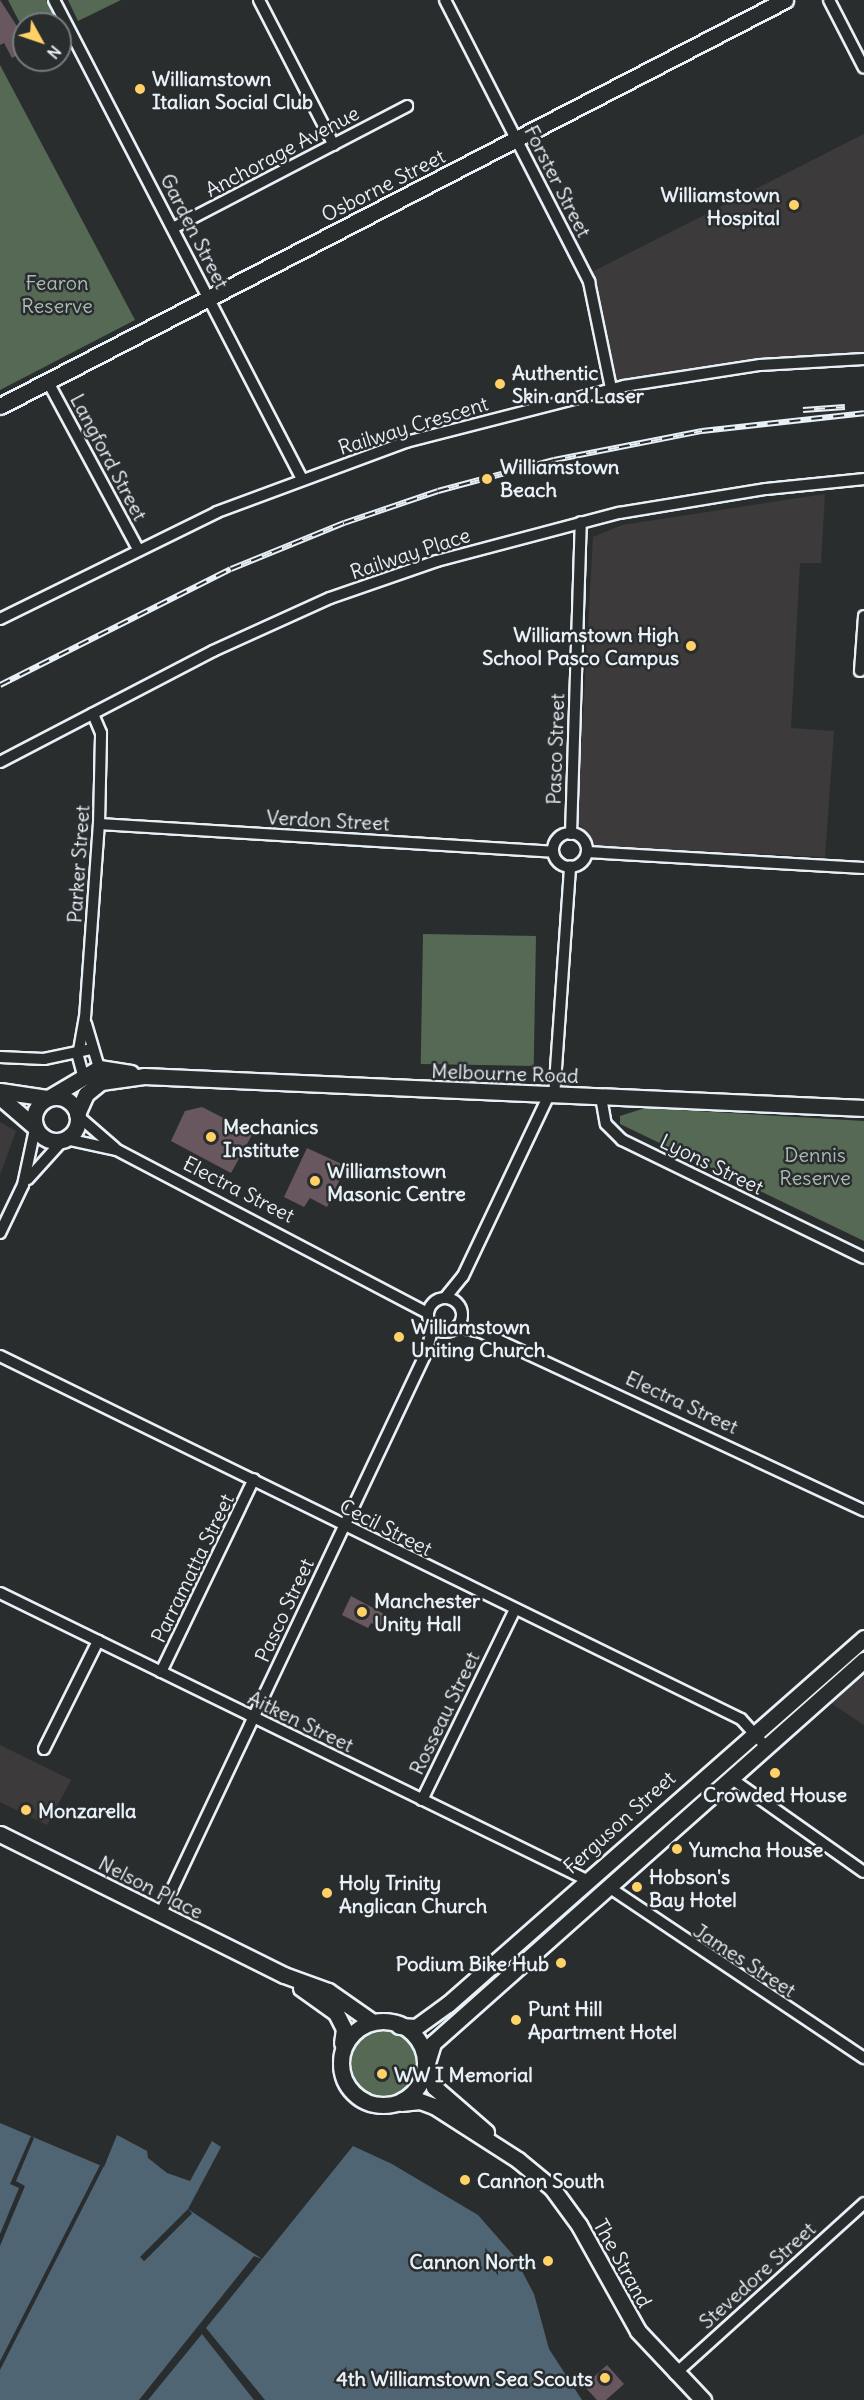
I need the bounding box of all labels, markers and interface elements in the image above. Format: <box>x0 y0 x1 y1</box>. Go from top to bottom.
north arrow <box>12 12 72 72</box>
text: N <box>43 42 65 63</box>
place label: Williamstown Italian Social Club <box>152 66 313 113</box>
marker: Williamstown Italian Social Club <box>133 82 147 96</box>
street label: Anchorage Avenue <box>201 100 363 202</box>
street label: Forster Street <box>519 121 597 241</box>
street label: Osborne Street <box>317 144 449 226</box>
street label: Garden Street <box>156 169 234 293</box>
place label: Williamstown Hospital <box>661 182 780 229</box>
marker: Williamstown Hospital <box>785 196 803 214</box>
park label: Fearon Reserve <box>21 271 93 318</box>
place label: Authentic Skin and Laser <box>512 360 644 407</box>
marker: Authentic Skin and Laser <box>493 377 507 391</box>
street label: Langford Street <box>65 389 153 525</box>
street label: Railway Crescent <box>335 391 491 459</box>
place label: Williamstown Beach <box>500 455 619 502</box>
marker: Williamstown Beach <box>478 470 496 488</box>
street label: Railway Place <box>347 522 473 584</box>
place label: Williamstown High School Pasco Campus <box>482 622 679 669</box>
marker: Williamstown High School Pasco Campus <box>684 639 698 653</box>
street label: Pasco Street <box>541 693 569 805</box>
street label: Parker Street <box>62 804 94 924</box>
street label: Verdon Street <box>266 805 390 835</box>
street label: Melbourne Road <box>431 1058 579 1088</box>
place label: Mechanics Institute <box>223 1114 318 1161</box>
street label: Lyons Street <box>656 1129 768 1199</box>
marker: Mechanics Institute <box>204 1130 218 1144</box>
park label: Dennis Reserve <box>779 1142 851 1189</box>
street label: Electra Street <box>179 1151 299 1227</box>
place label: Williamstown Masonic Centre <box>327 1158 466 1205</box>
marker: Williamstown Masonic Centre <box>308 1174 322 1188</box>
place label: Williamstown Uniting Church <box>411 1314 545 1361</box>
marker: Williamstown Uniting Church <box>392 1330 406 1344</box>
street label: Electra Street <box>622 1365 742 1439</box>
street label: Parramatta Street <box>146 1490 238 1646</box>
street label: Cecil Street <box>336 1493 436 1561</box>
street label: Pasco Street <box>250 1554 318 1666</box>
place label: Manchester Unity Hall <box>374 1588 480 1635</box>
marker: Manchester Unity Hall <box>355 1605 369 1619</box>
street label: Rosseau Street <box>404 1648 484 1778</box>
street label: Aitken Street <box>244 1685 358 1757</box>
street label: Ferguson Street <box>558 1766 680 1878</box>
marker: Crowded House <box>768 1766 782 1780</box>
place label: Crowded House <box>703 1782 847 1806</box>
place label: Monzarella <box>38 1798 136 1822</box>
marker: Monzarella <box>19 1803 33 1817</box>
place label: Yumcha House <box>689 1837 823 1861</box>
marker: Yumcha House <box>670 1842 684 1856</box>
street label: Nelson Place <box>95 1850 207 1924</box>
place label: Hobson's Bay Hotel <box>649 1864 737 1911</box>
place label: Holy Trinity Anglican Church <box>339 1870 487 1917</box>
marker: Hobson's Bay Hotel <box>630 1880 644 1894</box>
marker: Holy Trinity Anglican Church <box>320 1886 334 1900</box>
street label: James Street <box>689 1918 801 2002</box>
place label: Podium Bike Hub <box>396 1951 549 1975</box>
marker: Podium Bike Hub <box>554 1956 568 1970</box>
place label: Punt Hill Apartment Hotel <box>528 1996 677 2043</box>
marker: Punt Hill Apartment Hotel <box>509 2013 523 2027</box>
place label: WW I Memorial <box>394 2062 533 2086</box>
marker: WW I Memorial <box>375 2067 389 2081</box>
place label: Cannon South <box>477 2168 604 2192</box>
marker: Cannon South <box>458 2173 472 2187</box>
street label: The Strand <box>589 2214 657 2312</box>
street label: Stevedore Street <box>694 2217 820 2333</box>
place label: Cannon North <box>410 2249 536 2273</box>
marker: Cannon North <box>541 2254 555 2268</box>
place label: 4th Williamstown Sea Scouts <box>336 2366 593 2390</box>
marker: 4th Williamstown Sea Scouts <box>598 2371 612 2385</box>

